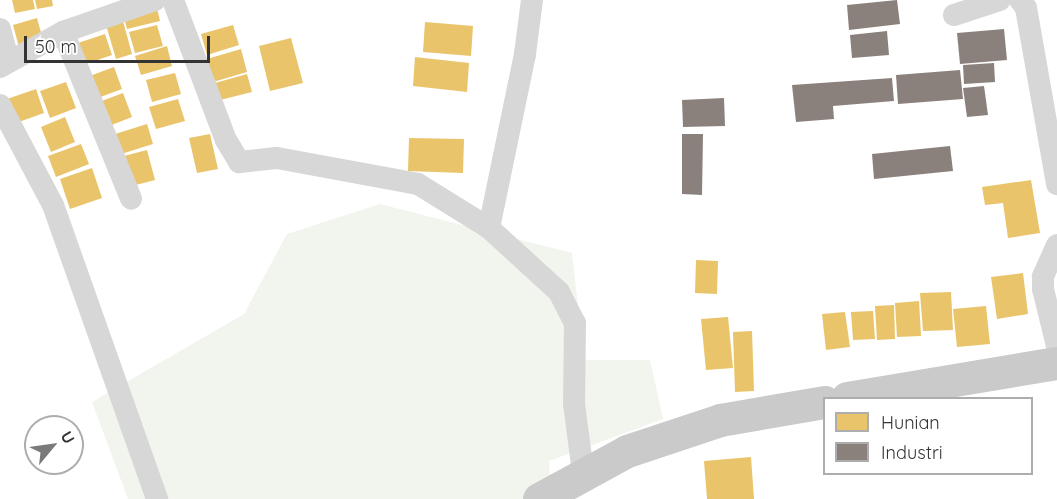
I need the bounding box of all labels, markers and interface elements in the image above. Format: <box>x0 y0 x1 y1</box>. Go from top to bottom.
scale bar <box>27 24 213 62</box>
text: 50 m <box>35 35 77 58</box>
legend <box>823 397 1033 475</box>
text: Hunian <box>881 411 940 434</box>
north arrow <box>24 415 84 475</box>
text: U <box>57 427 79 447</box>
text: Industri <box>881 441 943 464</box>

